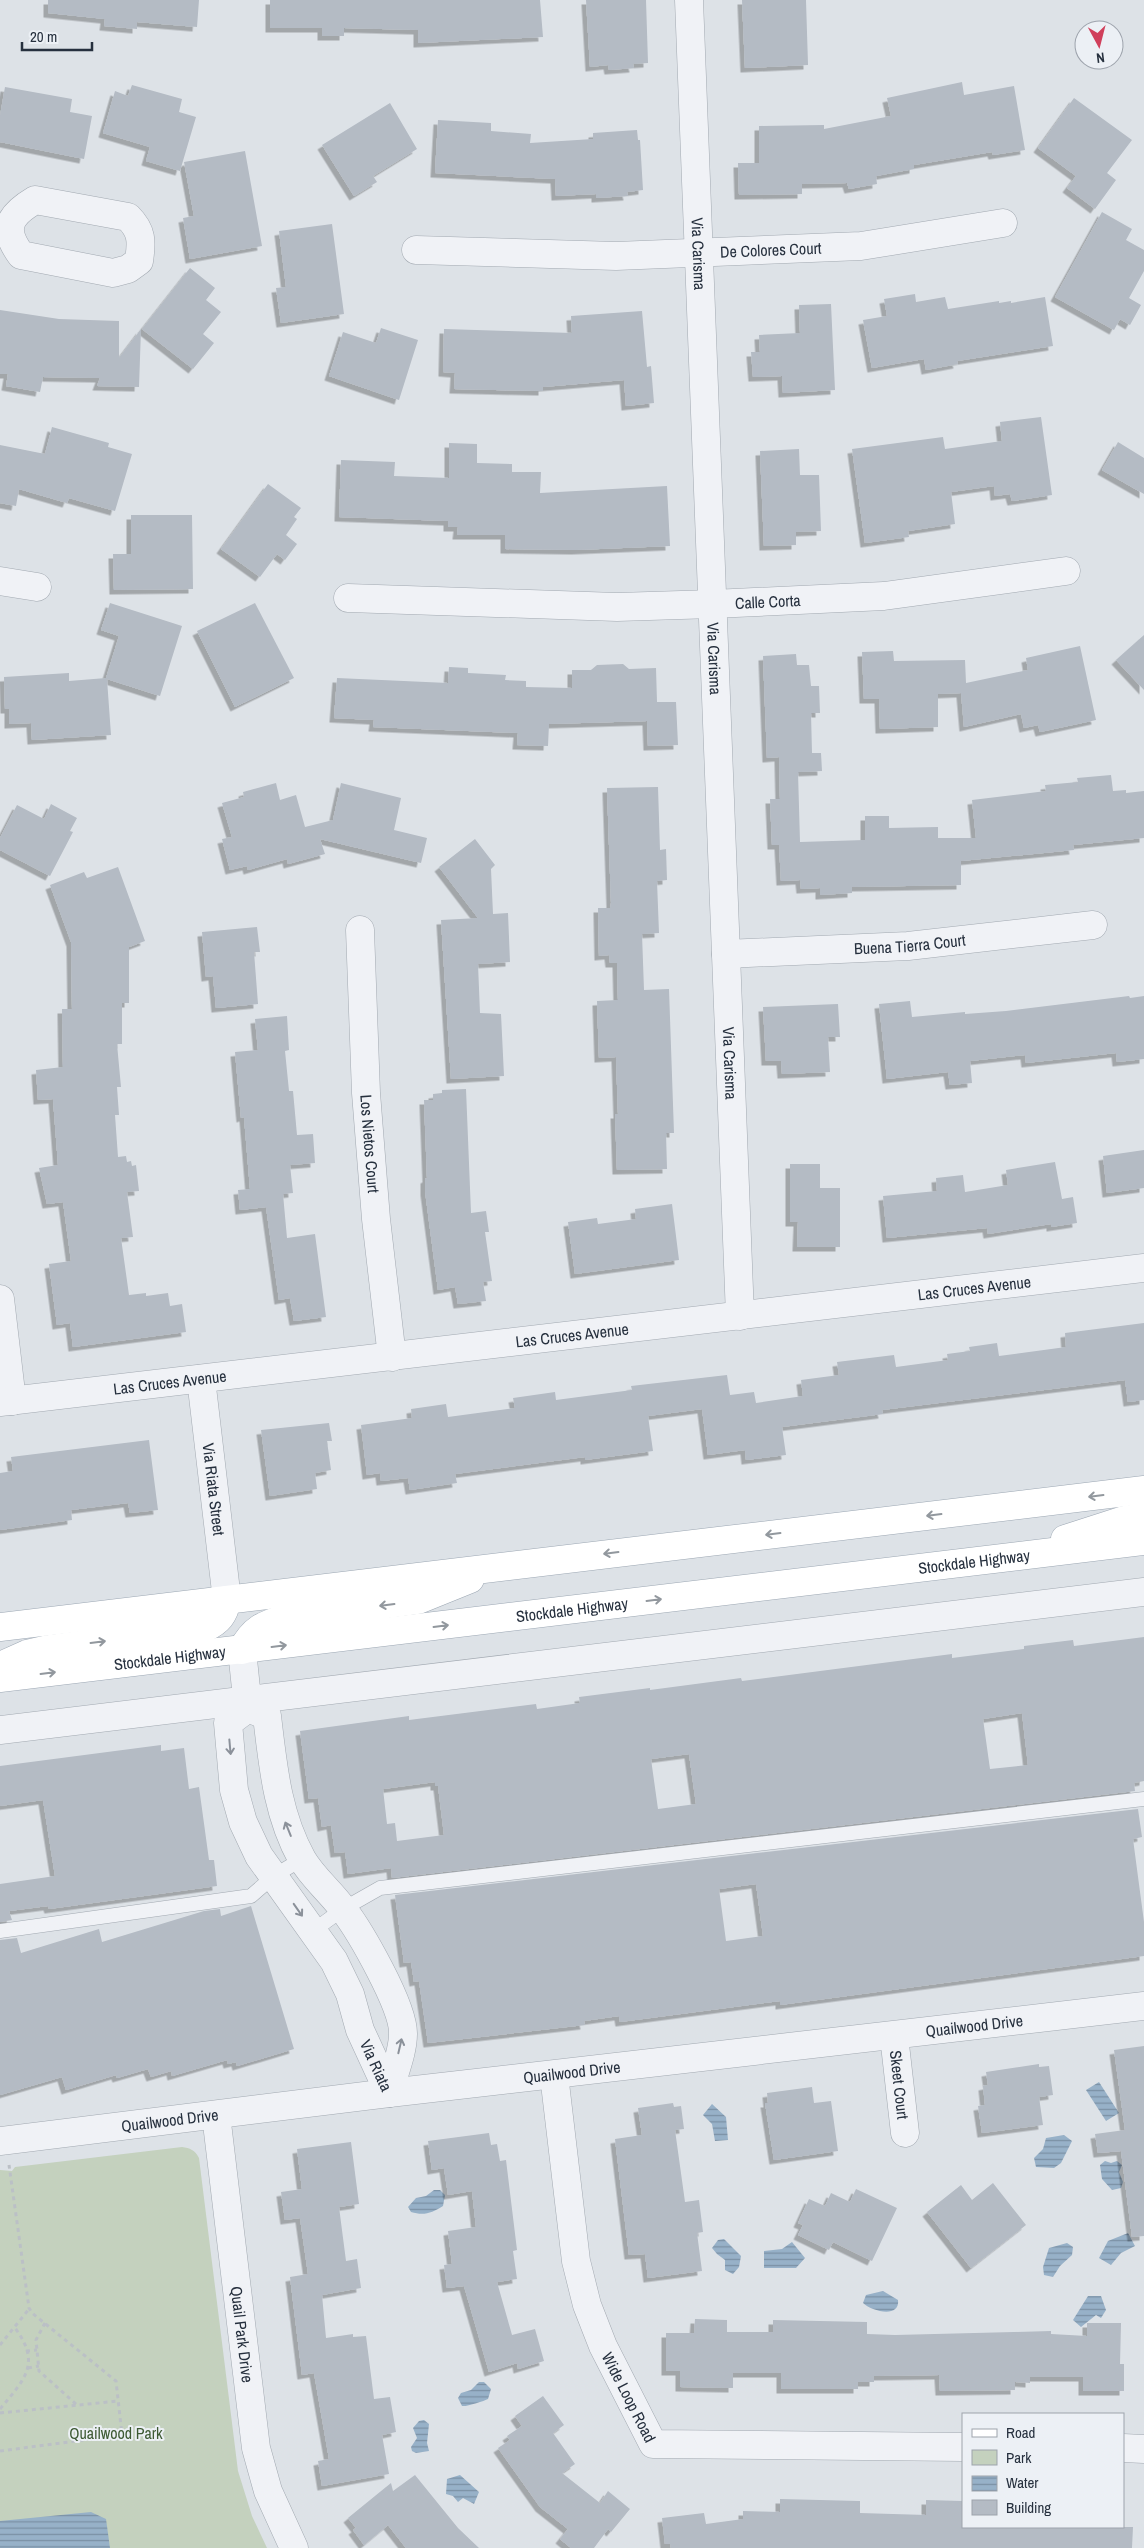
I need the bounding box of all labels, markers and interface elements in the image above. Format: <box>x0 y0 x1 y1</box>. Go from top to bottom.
scale bar <box>22 20 92 52</box>
north arrow <box>1074 20 1124 70</box>
text: 20 m <box>30 26 57 47</box>
text: N <box>1095 48 1106 67</box>
street label: Via Carisma <box>686 217 711 291</box>
street label: De Colores Court <box>720 237 822 263</box>
street label: Calle Corta <box>734 589 802 614</box>
street label: Via Carisma <box>702 622 727 696</box>
street label: Buena Tierra Court <box>853 929 967 959</box>
street label: Via Carisma <box>718 1026 743 1101</box>
street label: Los Nietos Court <box>355 1094 385 1194</box>
street label: Las Cruces Avenue <box>917 1270 1032 1305</box>
street label: Las Cruces Avenue <box>514 1317 630 1353</box>
street label: Las Cruces Avenue <box>112 1365 228 1400</box>
street label: Via Riata Street <box>198 1442 230 1537</box>
one-way arrow <box>1088 1491 1104 1501</box>
one-way arrow <box>927 1510 943 1520</box>
one-way arrow <box>765 1529 781 1539</box>
street label: Stockdale Highway <box>917 1544 1032 1579</box>
one-way arrow <box>604 1548 620 1558</box>
street label: Stockdale Highway <box>515 1592 629 1627</box>
one-way arrow <box>646 1595 662 1605</box>
one-way arrow <box>379 1600 395 1610</box>
one-way arrow <box>432 1621 448 1631</box>
one-way arrow <box>89 1637 105 1647</box>
street label: Stockdale Highway <box>113 1640 227 1675</box>
one-way arrow <box>271 1641 287 1651</box>
one-way arrow <box>40 1668 56 1677</box>
one-way arrow <box>225 1739 235 1755</box>
one-way arrow <box>283 1821 292 1837</box>
one-way arrow <box>292 1902 303 1916</box>
street label: Quailwood Drive <box>924 2009 1024 2042</box>
street label: Via Riata <box>355 2036 398 2095</box>
one-way arrow <box>396 2038 405 2054</box>
street label: Skeet Court <box>885 2049 914 2121</box>
street label: Quailwood Drive <box>522 2055 622 2088</box>
street label: Quailwood Drive <box>120 2103 220 2137</box>
street label: Quail Park Drive <box>226 2285 259 2384</box>
street label: Wide Loop Road <box>597 2348 661 2446</box>
legend <box>962 2413 1124 2528</box>
park label: Quailwood Park <box>69 2422 163 2444</box>
text: Road <box>1006 2422 1035 2443</box>
text: Park <box>1006 2447 1032 2468</box>
text: Water <box>1006 2472 1038 2493</box>
text: Building <box>1006 2497 1051 2518</box>

